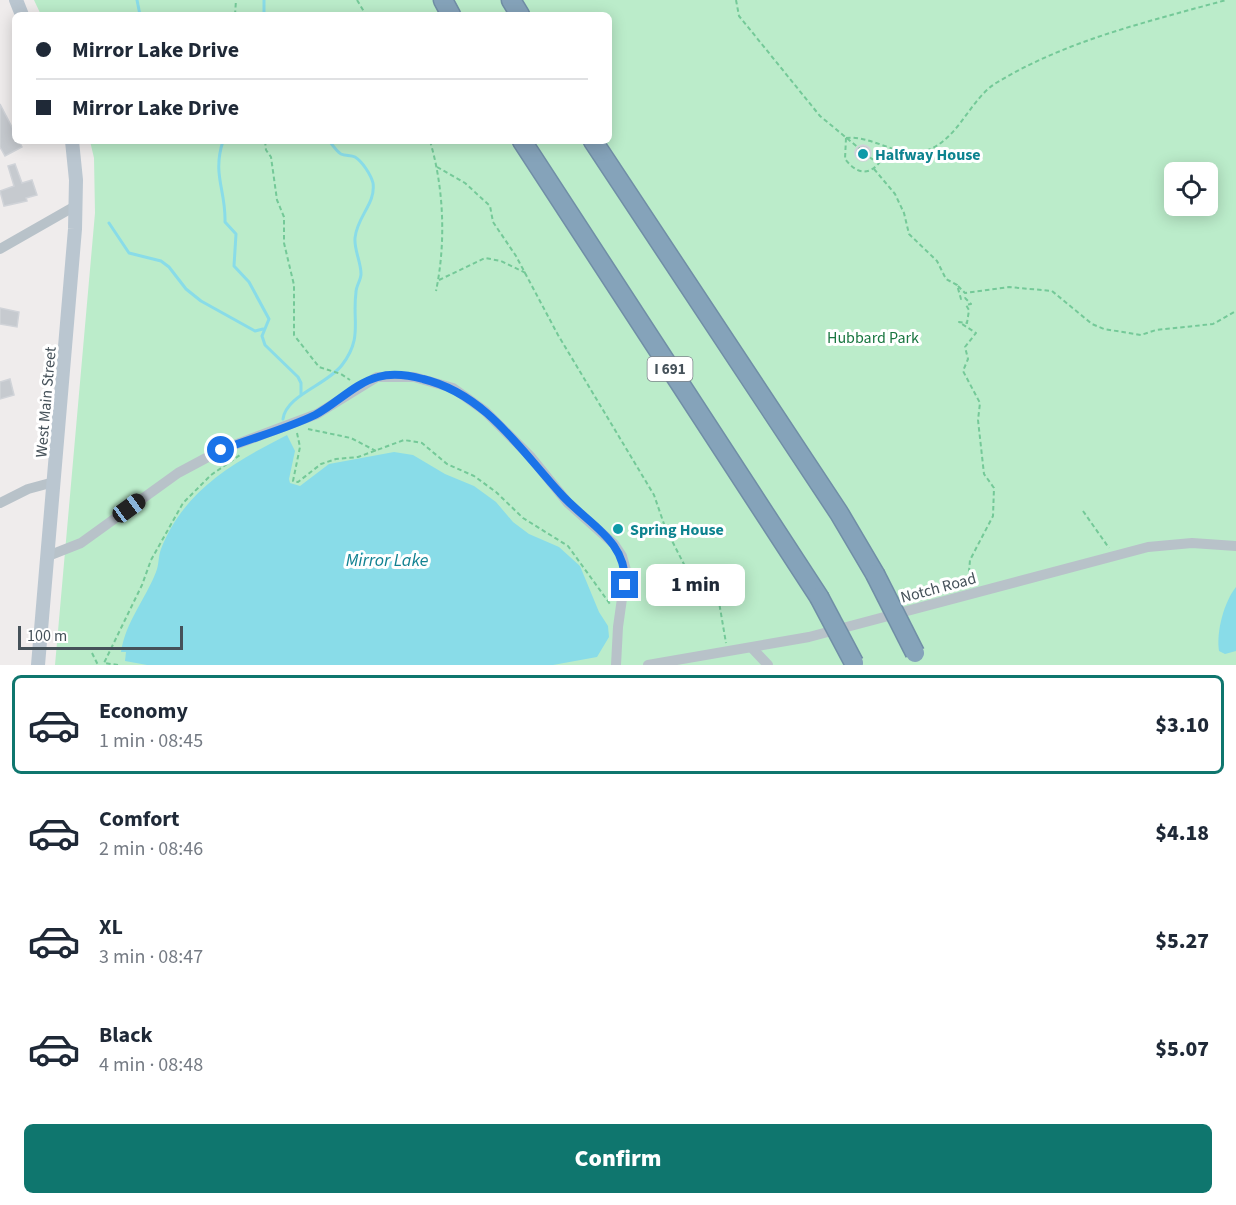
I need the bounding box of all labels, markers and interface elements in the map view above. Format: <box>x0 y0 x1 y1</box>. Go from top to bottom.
text: Mirror Lake Drive <box>72 34 239 66</box>
text: Mirror Lake Drive <box>72 92 239 124</box>
place label: Halfway House <box>875 144 981 166</box>
marker: Halfway House <box>856 147 870 161</box>
map controls <box>1164 162 1218 216</box>
button: locate <box>1164 162 1218 216</box>
park label: Hubbard Park <box>827 327 919 349</box>
street label: West Main Street <box>30 345 62 458</box>
road number: I 691 <box>648 357 692 381</box>
route start <box>207 436 234 463</box>
car <box>109 490 149 526</box>
place label: Spring House <box>630 519 724 541</box>
marker: Spring House <box>611 522 625 536</box>
water label: Mirror Lake <box>346 548 429 573</box>
callout: 1 min <box>646 564 745 606</box>
street label: Notch Road <box>898 567 979 609</box>
route end <box>611 571 638 598</box>
text: 1 min <box>671 571 720 599</box>
scale bar <box>18 623 183 650</box>
text: 100 m <box>27 625 67 647</box>
text: Economy <box>99 695 188 727</box>
icon: car <box>27 698 81 752</box>
text: $3.10 <box>1155 709 1209 741</box>
text: 1 min · 08:45 <box>99 727 203 755</box>
text: Comfort <box>99 803 180 835</box>
icon: car <box>27 806 81 860</box>
text: $4.18 <box>1155 817 1209 849</box>
text: 2 min · 08:46 <box>99 835 203 863</box>
text: XL <box>99 911 123 943</box>
icon: car <box>27 914 81 968</box>
text: $5.27 <box>1155 925 1209 957</box>
text: 3 min · 08:47 <box>99 943 203 971</box>
text: Black <box>99 1019 153 1051</box>
icon: car <box>27 1022 81 1076</box>
text: $5.07 <box>1155 1033 1209 1065</box>
text: 4 min · 08:48 <box>99 1051 203 1079</box>
button: Confirm <box>24 1124 1212 1193</box>

